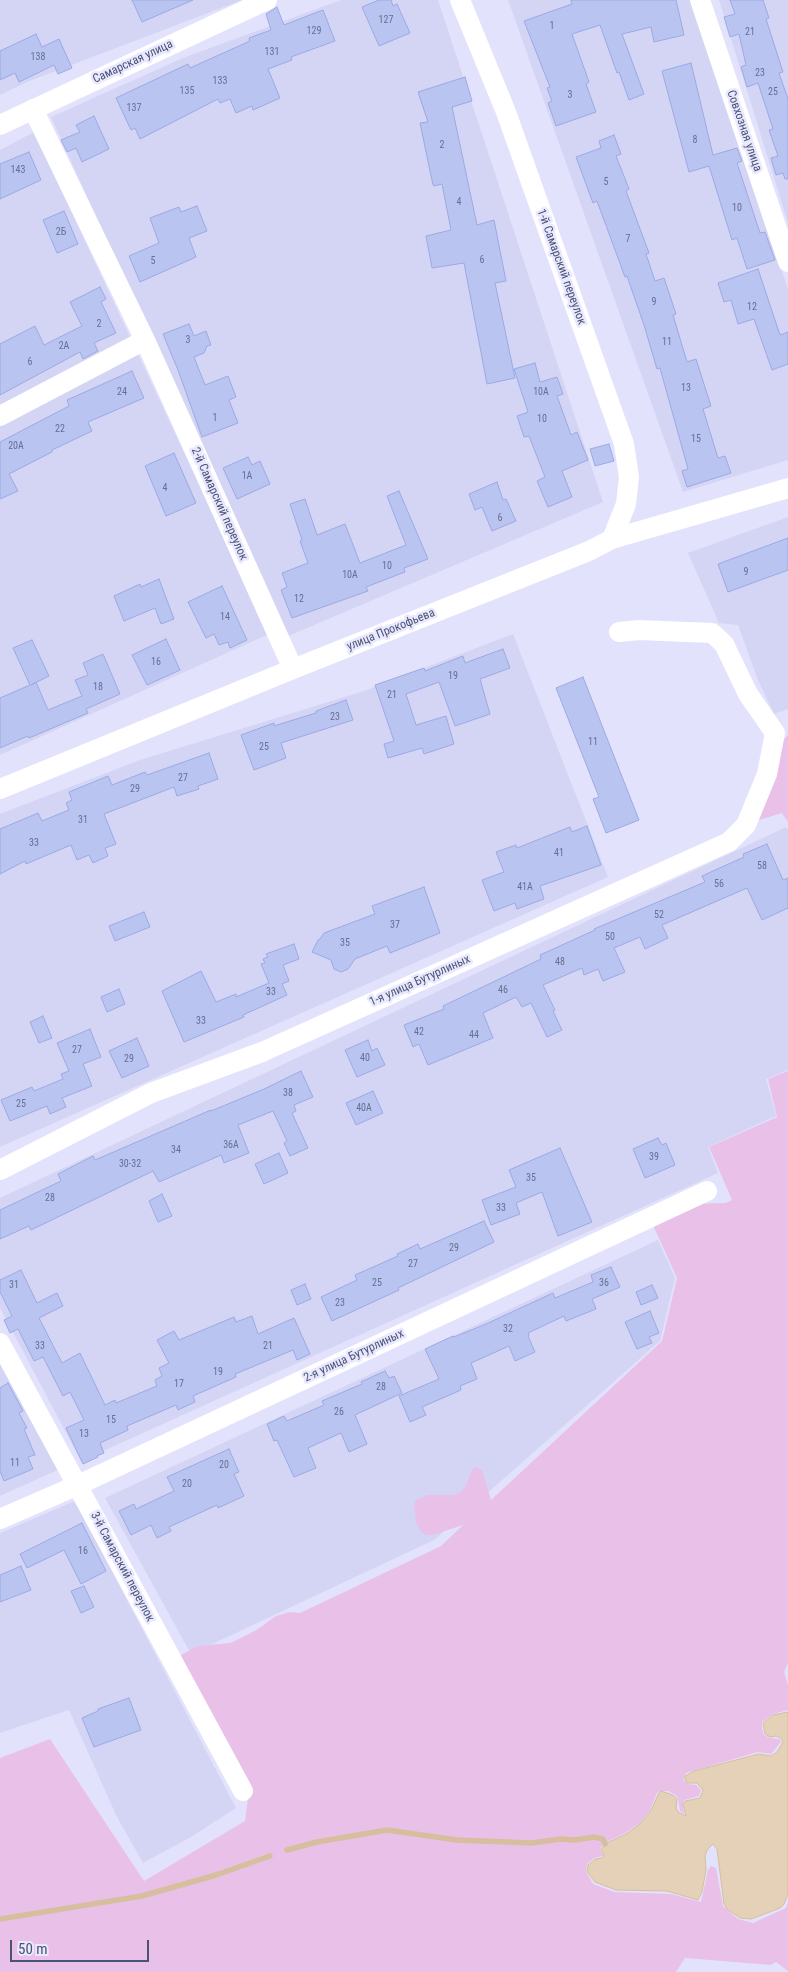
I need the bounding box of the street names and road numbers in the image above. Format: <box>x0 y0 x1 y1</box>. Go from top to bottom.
street label: Самарская улица <box>91 37 175 87</box>
street label: Совхозная улица <box>723 89 765 173</box>
street label: 1-й Самарский переулок <box>533 207 589 327</box>
street label: 2-й Самарский переулок <box>188 445 250 563</box>
street label: улица Прокофьева <box>345 606 437 654</box>
street label: 1-я улица Бутурлиных <box>367 952 473 1010</box>
street label: 2-я улица Бутурлиных <box>302 1327 406 1385</box>
street label: 3-й Самарский переулок <box>87 1510 157 1624</box>

